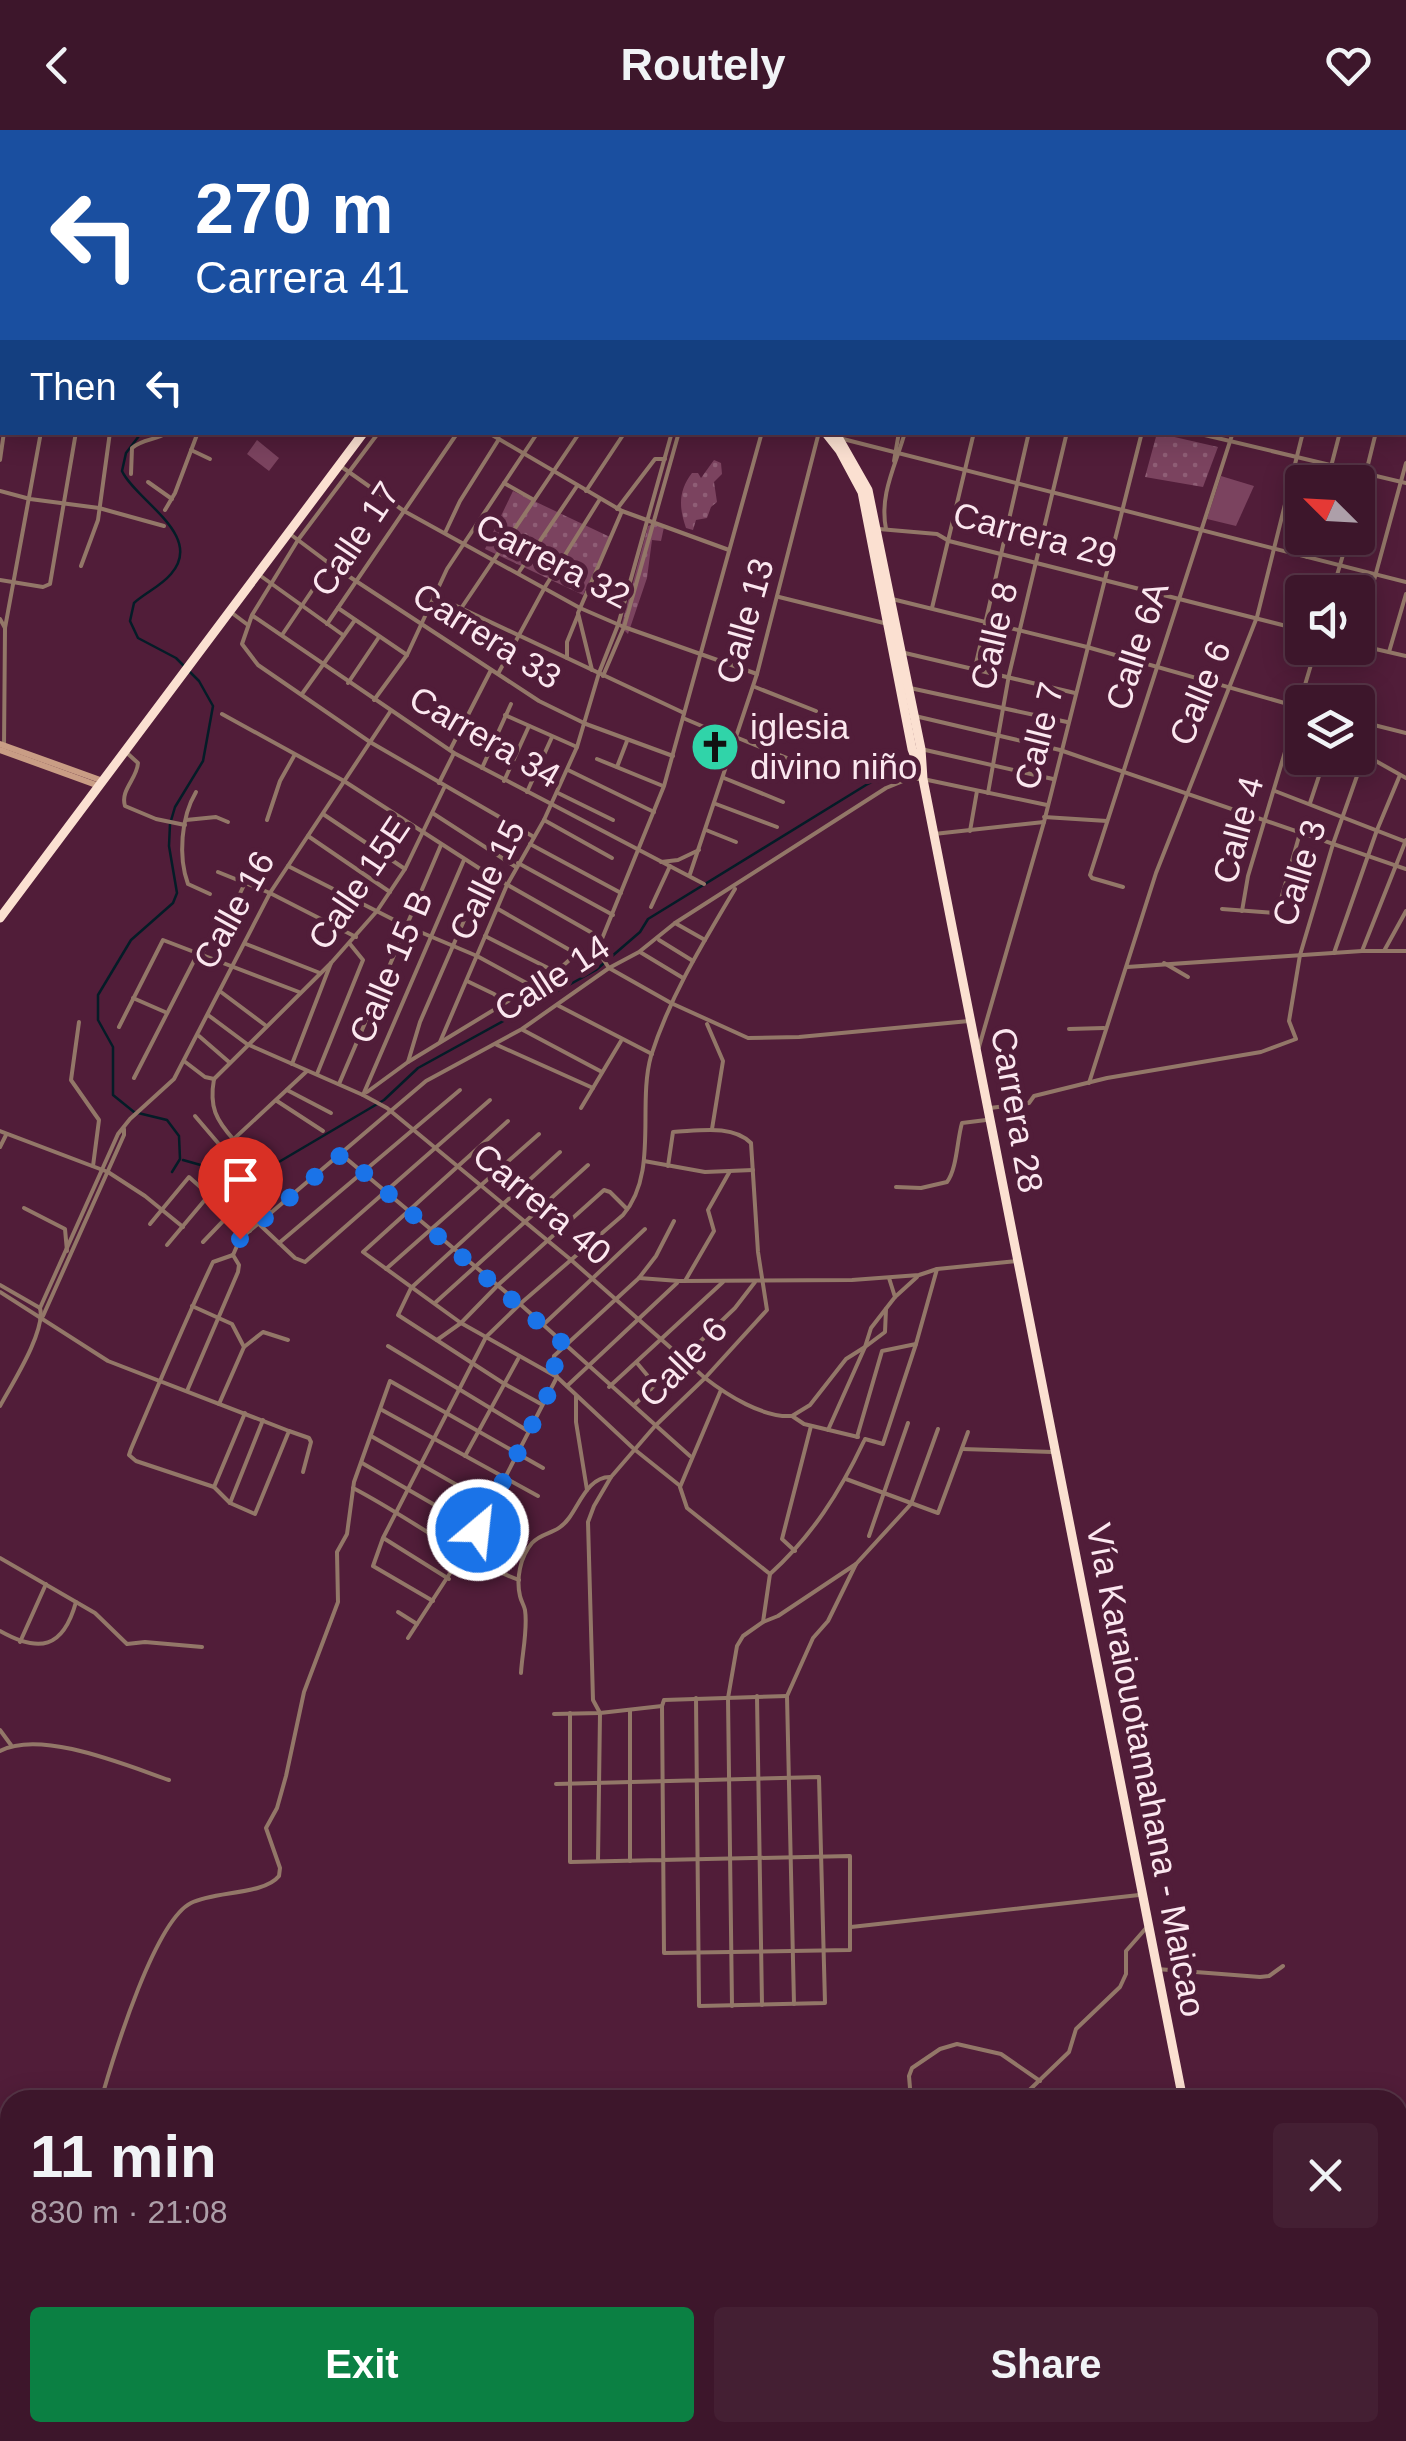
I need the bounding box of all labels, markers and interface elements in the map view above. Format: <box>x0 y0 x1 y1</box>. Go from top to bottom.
icon: back <box>30 38 85 93</box>
icon: heart <box>1321 38 1376 93</box>
text: Routely <box>620 39 786 90</box>
icon: left <box>30 170 160 300</box>
text: 270 m <box>195 170 393 248</box>
text: Carrera 41 <box>195 252 410 303</box>
icon: left <box>137 360 192 415</box>
text: Then <box>30 366 117 408</box>
north arrow <box>1285 465 1375 555</box>
map controls <box>1285 465 1375 775</box>
street label: Calle 17 <box>303 475 407 603</box>
street label: Carrera 29 <box>949 494 1121 575</box>
street label: Carrera 32 <box>470 505 637 616</box>
street label: Calle 13 <box>708 554 781 688</box>
street label: Carrera 33 <box>406 575 569 696</box>
button: sound <box>1285 575 1375 665</box>
street label: Calle 6A <box>1098 576 1176 715</box>
street label: Calle 8 <box>962 578 1025 693</box>
street label: Calle 6 <box>1161 635 1238 751</box>
street label: Carrera 34 <box>403 678 567 795</box>
street label: Calle 7 <box>1006 678 1071 793</box>
button: layers <box>1285 685 1375 775</box>
place label: iglesia divino niño <box>750 707 917 786</box>
church icon: iglesia divino niño <box>689 721 741 773</box>
street label: Calle 4 <box>1205 772 1270 888</box>
street label: Calle 15E <box>300 809 417 957</box>
street label: Calle 15 <box>441 814 532 946</box>
street label: Calle 3 <box>1264 815 1333 931</box>
street label: Calle 16 <box>185 844 282 975</box>
street label: Calle 15 B <box>341 885 440 1049</box>
street label: Calle 14 <box>487 926 616 1029</box>
street label: Carrera 28 <box>984 1024 1051 1196</box>
street label: Carrera 40 <box>466 1135 619 1272</box>
pin <box>198 1137 283 1240</box>
icon: arrive <box>213 1152 268 1207</box>
street label: Calle 6 <box>631 1309 735 1414</box>
position arrow <box>426 1478 530 1582</box>
street label: Vía Karaiouotamahana - Maicao <box>1079 1520 1214 2020</box>
text: 11 min <box>30 2123 217 2190</box>
button: close <box>1273 2123 1378 2228</box>
text: 830 m · 21:08 <box>30 2194 227 2230</box>
button: Exit <box>30 2307 694 2422</box>
button: Share <box>714 2307 1378 2422</box>

